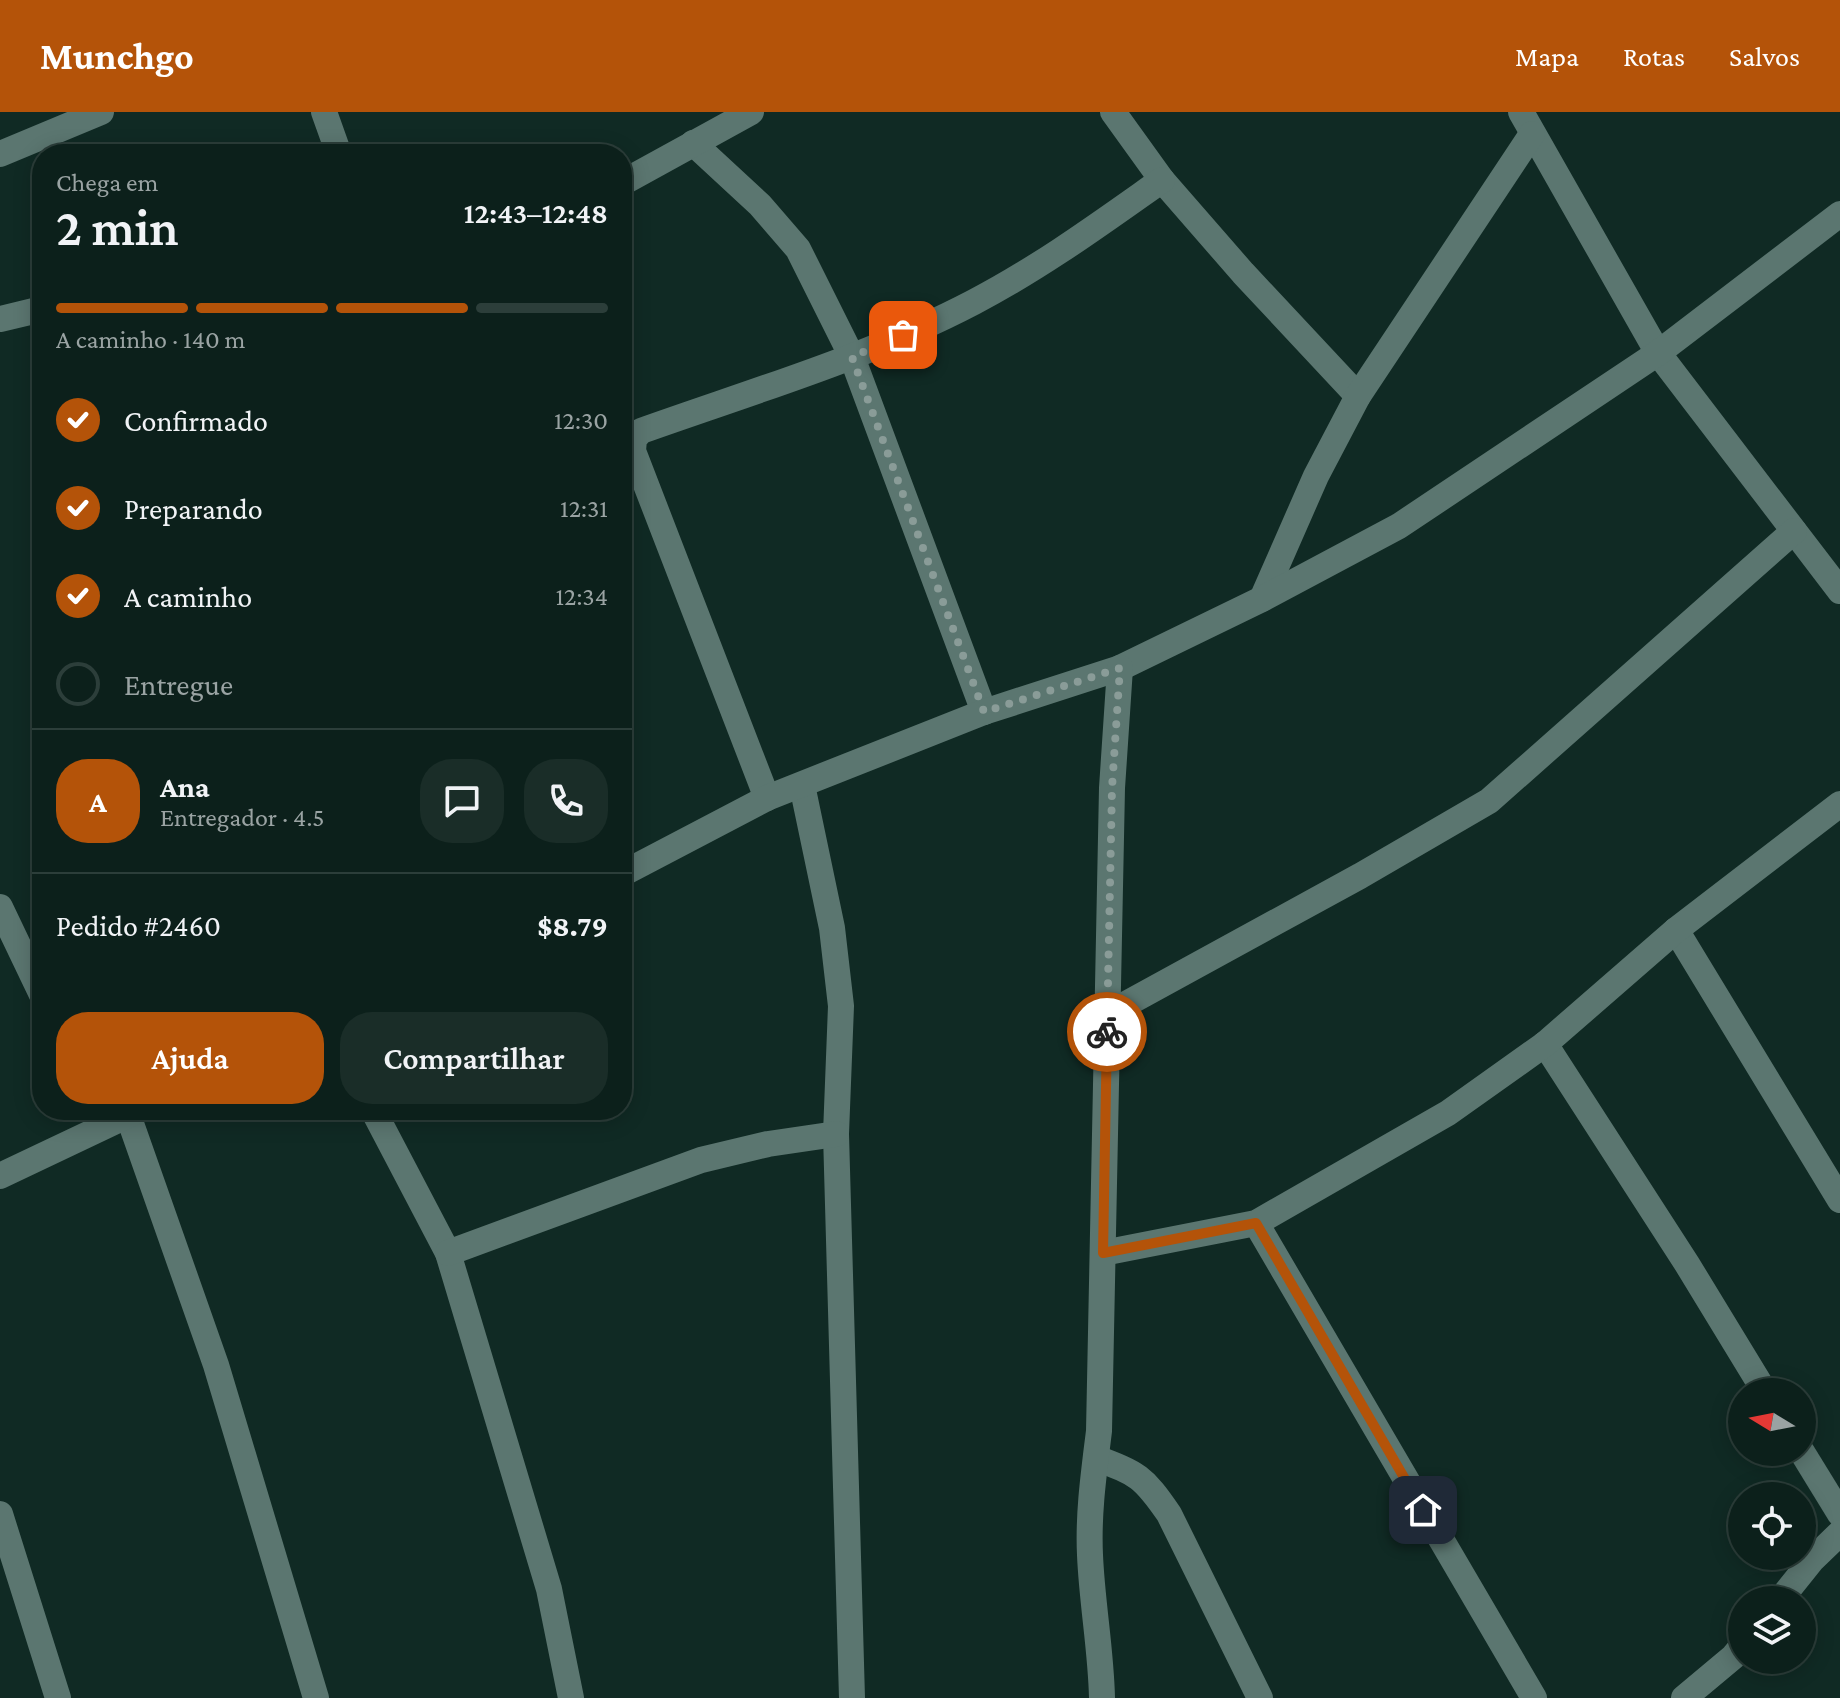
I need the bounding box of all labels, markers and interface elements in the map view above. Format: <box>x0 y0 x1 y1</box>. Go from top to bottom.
text: Munchgo <box>40 35 194 77</box>
text: Mapa <box>1515 41 1579 72</box>
text: Rotas <box>1623 41 1685 72</box>
text: Salvos <box>1729 41 1800 72</box>
text: Chega em <box>56 168 158 197</box>
text: 12:43–12:48 <box>464 196 608 229</box>
text: 2 min <box>56 198 179 256</box>
pin <box>869 301 937 369</box>
icon: bag <box>881 313 925 357</box>
text: A caminho · 140 m <box>56 325 245 354</box>
icon: check <box>56 398 100 442</box>
text: Confirmado <box>124 404 268 437</box>
text: 12:30 <box>554 406 608 435</box>
icon: check <box>56 486 100 530</box>
text: Preparando <box>124 492 263 525</box>
text: 12:31 <box>560 494 608 523</box>
icon: check <box>56 574 100 618</box>
text: A caminho <box>124 580 252 613</box>
text: 12:34 <box>555 582 608 611</box>
text: Entregue <box>124 668 233 701</box>
button: chat <box>420 759 504 843</box>
button: phone <box>524 759 608 843</box>
text: Ana <box>160 770 210 803</box>
text: A <box>89 785 107 818</box>
text: Entregador · 4.5 <box>160 803 325 832</box>
text: Pedido #2460 <box>56 909 221 942</box>
text: $8.79 <box>537 909 608 942</box>
courier <box>1067 992 1147 1072</box>
icon: bike <box>1085 1010 1129 1054</box>
button: Ajuda <box>56 1012 324 1104</box>
button: Compartilhar <box>340 1012 608 1104</box>
north arrow <box>1728 1378 1816 1466</box>
map controls <box>1728 1378 1816 1674</box>
pin <box>1389 1476 1457 1544</box>
button: locate <box>1728 1482 1816 1570</box>
icon: home <box>1401 1488 1445 1532</box>
button: layers <box>1728 1586 1816 1674</box>

